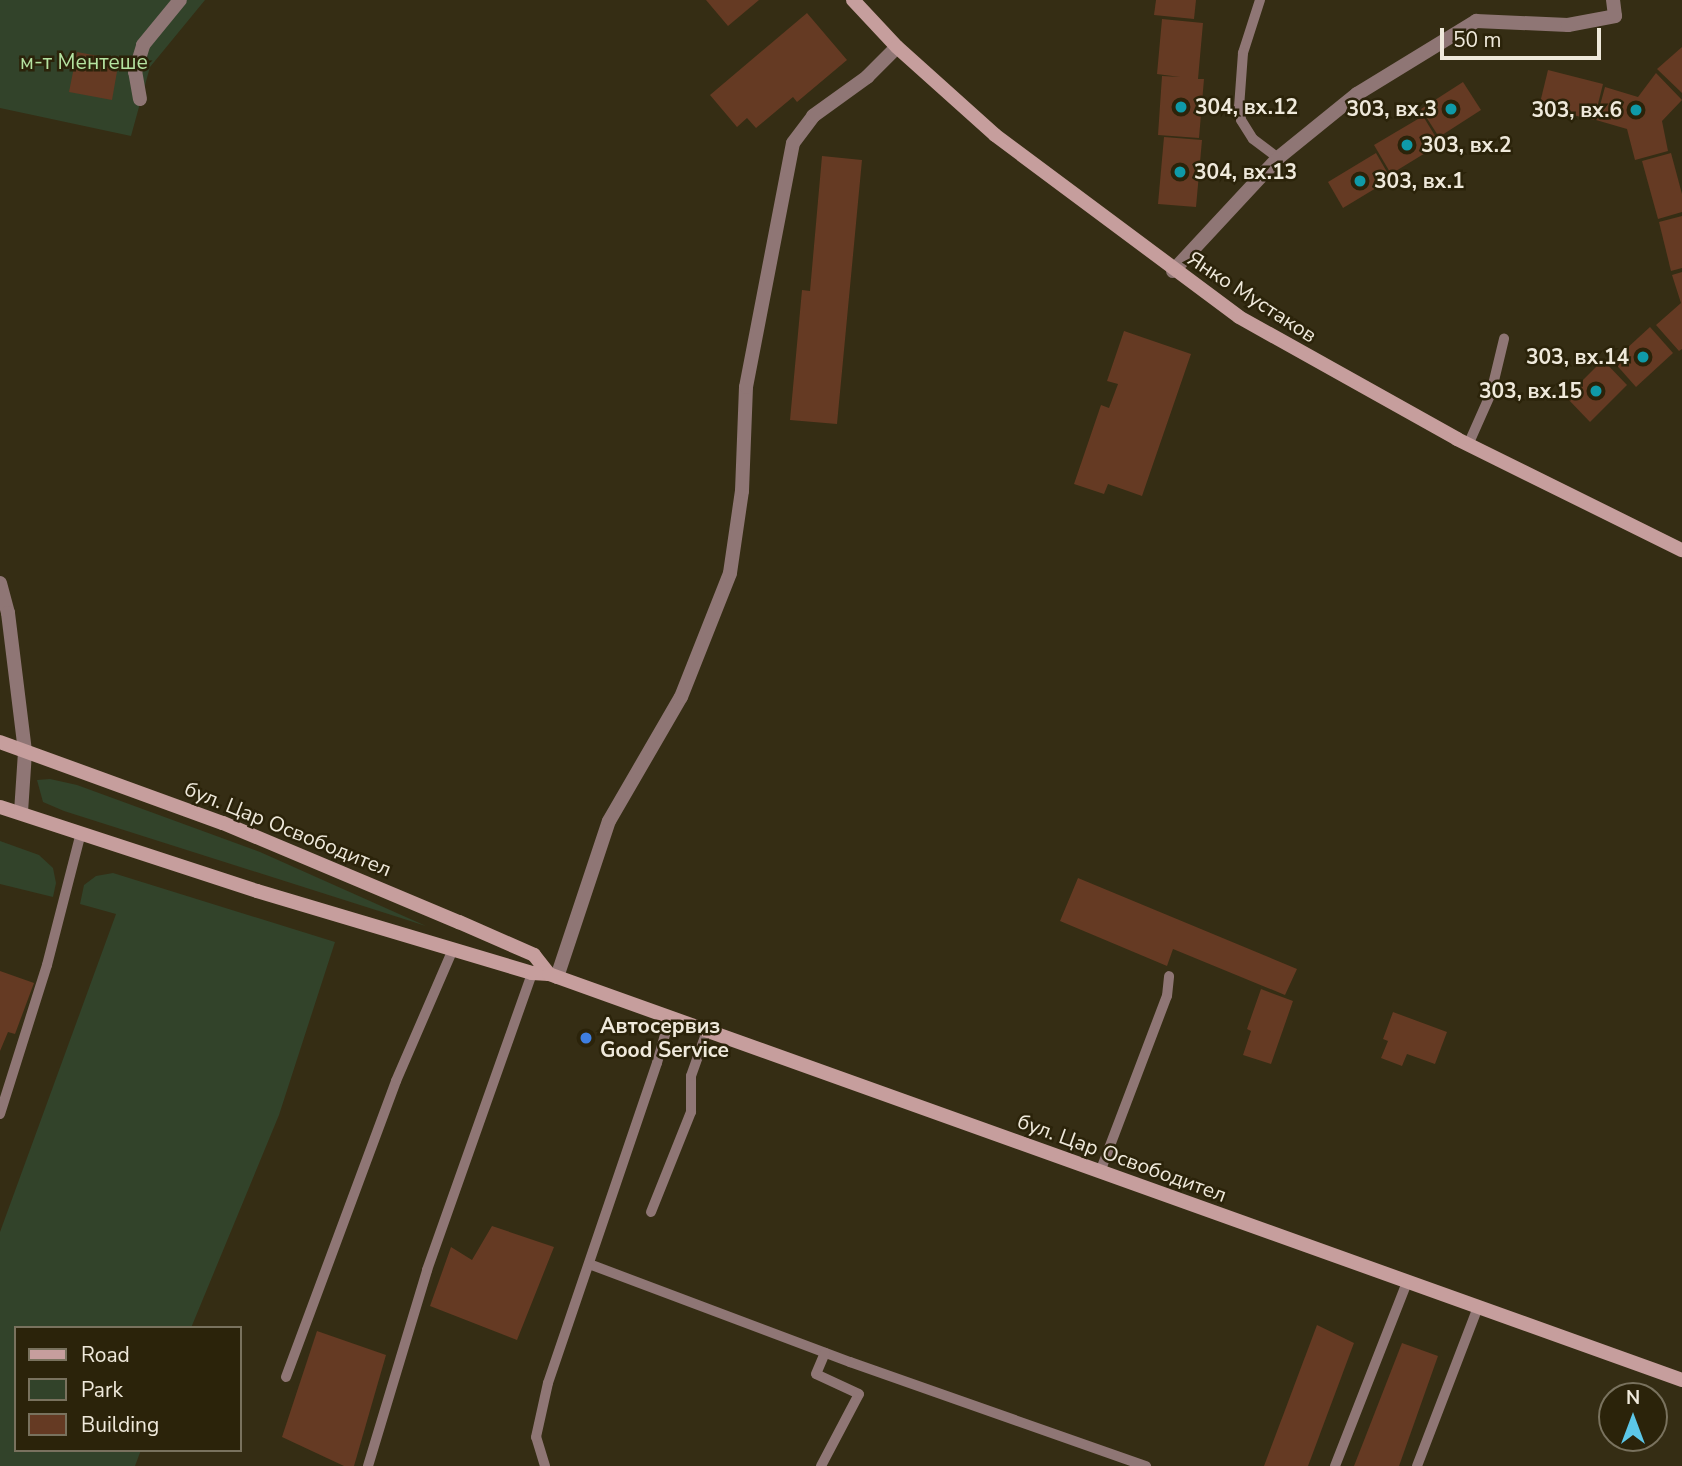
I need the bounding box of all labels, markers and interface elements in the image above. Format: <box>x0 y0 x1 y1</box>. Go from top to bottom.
scale bar <box>1444 14 1605 58</box>
text: 50 m <box>1453 26 1502 54</box>
park label: м-т Ментeше <box>20 49 148 75</box>
place label: 304, вх.12 <box>1195 94 1298 120</box>
place label: 303, вх.3 <box>1347 96 1437 122</box>
place label: 303, вх.6 <box>1532 97 1622 123</box>
marker: 304, вх.12 <box>1173 99 1189 115</box>
marker: 303, вх.3 <box>1443 101 1459 117</box>
marker: 303, вх.6 <box>1628 102 1644 118</box>
place label: 303, вх.2 <box>1421 132 1511 158</box>
marker: 303, вх.2 <box>1399 137 1415 153</box>
place label: 304, вх.13 <box>1194 159 1297 185</box>
marker: 304, вх.13 <box>1172 164 1188 180</box>
place label: 303, вх.1 <box>1374 168 1464 194</box>
marker: 303, вх.1 <box>1352 173 1368 189</box>
street label: Янко Мустаков <box>1183 246 1321 348</box>
place label: 303, вх.14 <box>1526 344 1629 370</box>
marker: 303, вх.14 <box>1635 349 1651 365</box>
place label: 303, вх.15 <box>1479 378 1582 404</box>
marker: 303, вх.15 <box>1588 383 1604 399</box>
street label: бул. Цар Освободител <box>181 776 395 882</box>
place label: Автосервиз Good Service <box>600 1013 729 1063</box>
marker: Автосервиз Good Service <box>578 1030 594 1046</box>
street label: бул. Цар Освободител <box>1014 1108 1230 1208</box>
legend <box>14 1326 242 1452</box>
text: Road <box>81 1341 130 1369</box>
text: Park <box>81 1376 123 1404</box>
north arrow <box>1598 1382 1668 1452</box>
text: N <box>1626 1385 1640 1411</box>
text: Building <box>81 1411 159 1439</box>

